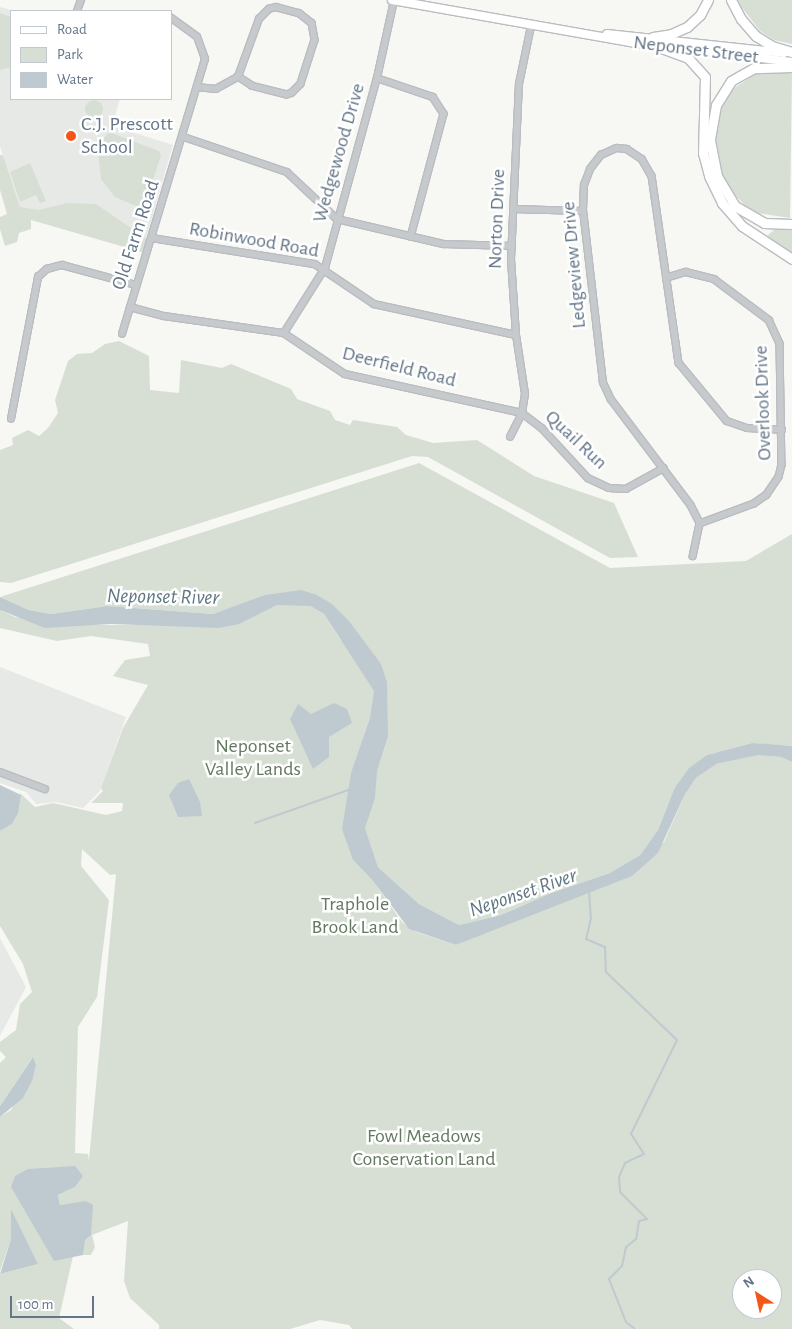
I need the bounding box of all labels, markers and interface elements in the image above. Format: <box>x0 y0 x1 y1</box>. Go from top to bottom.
legend <box>10 10 172 100</box>
text: Road <box>57 22 87 37</box>
street label: Neponset Street <box>632 30 760 70</box>
text: Park <box>57 47 83 62</box>
text: Water <box>57 72 93 87</box>
street label: Wedgewood Drive <box>308 81 370 225</box>
place label: C.J. Prescott School <box>81 112 173 159</box>
marker: C.J. Prescott School <box>65 130 77 142</box>
street label: Norton Drive <box>483 168 511 270</box>
street label: Old Farm Road <box>107 177 165 293</box>
street label: Ledgeview Drive <box>556 200 592 330</box>
street label: Robinwood Road <box>187 217 321 263</box>
street label: Deerfield Road <box>340 341 458 393</box>
street label: Overlook Drive <box>749 345 777 461</box>
street label: Quail Run <box>540 405 612 475</box>
water label: Neponset River <box>107 583 219 611</box>
park label: Neponset Valley Lands <box>205 734 301 781</box>
water label: Neponset River <box>466 863 580 923</box>
park label: Traphole Brook Land <box>311 892 399 939</box>
park label: Fowl Meadows Conservation Land <box>352 1124 496 1171</box>
north arrow <box>732 1269 782 1319</box>
text: N <box>741 1274 757 1291</box>
scale bar <box>12 1286 96 1318</box>
text: 100 m <box>18 1297 53 1312</box>

